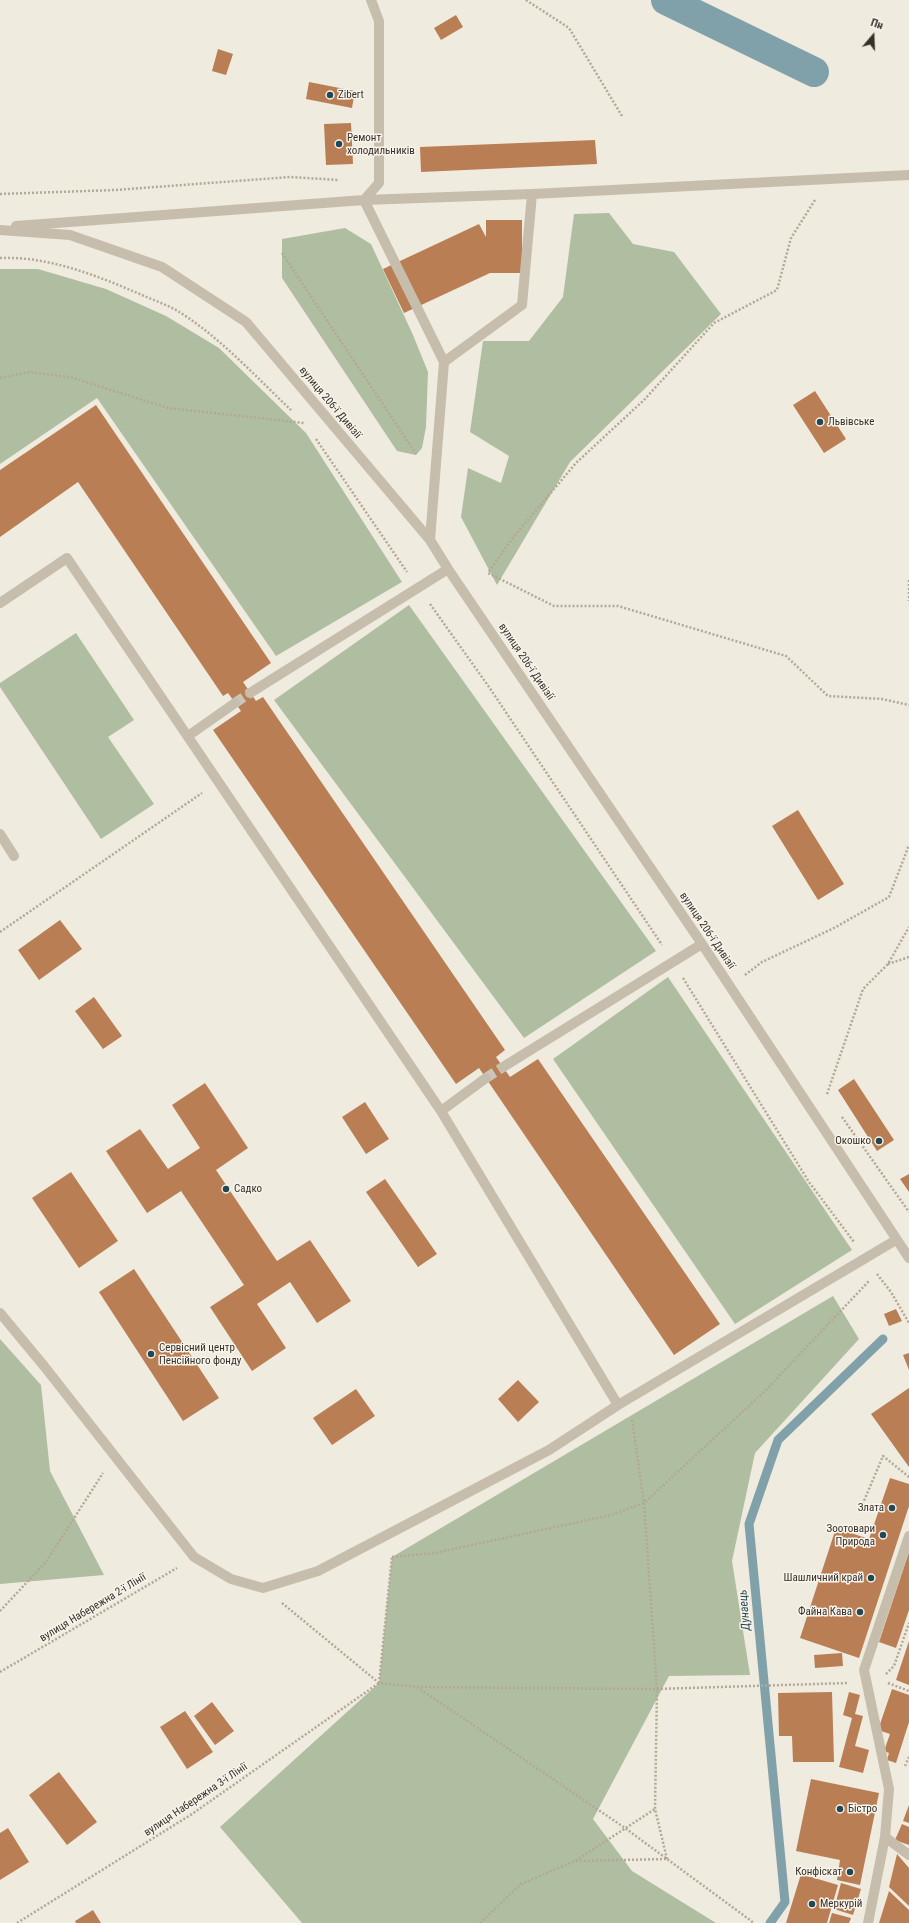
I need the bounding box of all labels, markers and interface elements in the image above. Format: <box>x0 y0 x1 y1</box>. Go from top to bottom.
north arrow <box>853 16 893 56</box>
text: Пн <box>869 16 885 32</box>
place label: Zibert <box>338 88 364 102</box>
marker: Zibert <box>325 90 335 100</box>
place label: Ремонт холодильників <box>347 131 415 157</box>
marker: Ремонт холодильників <box>334 139 344 149</box>
street label: вулиця 206-ї Дивізії <box>296 364 364 442</box>
place label: Львівське <box>828 415 874 429</box>
marker: Львівське <box>815 417 825 427</box>
street label: вулиця 206-ї Дивізії <box>495 621 557 703</box>
street label: вулиця 206-ї Дивізії <box>676 890 738 972</box>
place label: Окошко <box>835 1134 871 1148</box>
marker: Окошко <box>874 1136 884 1146</box>
place label: Садко <box>234 1182 262 1196</box>
marker: Садко <box>221 1184 231 1194</box>
place label: Сервісний центр Пенсійного фонду <box>159 1341 241 1367</box>
marker: Сервісний центр Пенсійного фонду <box>146 1349 156 1359</box>
place label: Злата <box>858 1501 884 1515</box>
marker: Злата <box>887 1503 897 1513</box>
place label: Зоотовари Природа <box>827 1522 875 1548</box>
marker: Зоотовари Природа <box>878 1530 888 1540</box>
street label: вулиця Набережна 2-ї Лінії <box>37 1571 149 1645</box>
place label: Шашличний край <box>784 1571 863 1585</box>
marker: Шашличний край <box>866 1573 876 1583</box>
water label: Дунаець <box>736 1589 754 1631</box>
place label: Файна Кава <box>798 1605 852 1619</box>
marker: Файна Кава <box>855 1607 865 1617</box>
street label: вулиця Набережна 3-ї Лінії <box>142 1760 250 1840</box>
place label: Бістро <box>848 1802 877 1816</box>
marker: Бістро <box>835 1804 845 1814</box>
place label: Конфіскат <box>795 1865 842 1879</box>
marker: Конфіскат <box>845 1867 855 1877</box>
place label: Меркурій <box>820 1897 862 1911</box>
marker: Меркурій <box>807 1899 817 1909</box>

